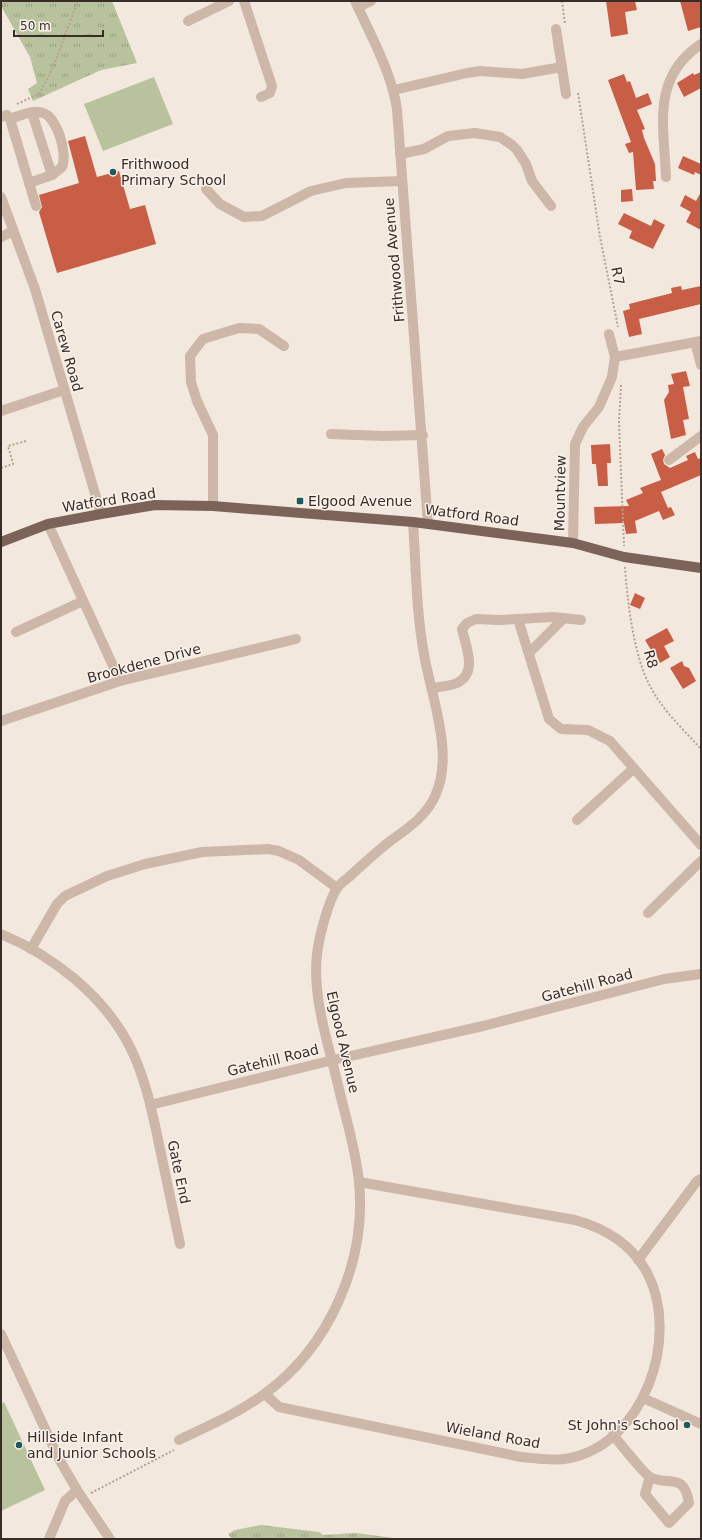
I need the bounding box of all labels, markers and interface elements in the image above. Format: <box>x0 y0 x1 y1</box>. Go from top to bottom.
scale bar <box>14 12 103 38</box>
text: 50 m <box>20 19 51 33</box>
place label: Frithwood Primary School <box>121 156 226 188</box>
marker: Frithwood Primary School <box>108 167 118 177</box>
street label: Frithwood Avenue <box>381 197 407 323</box>
street label: R7 <box>608 265 628 287</box>
street label: Carew Road <box>48 309 86 393</box>
street label: Mountview <box>551 455 569 531</box>
street label: Watford Road <box>61 485 157 515</box>
place label: Elgood Avenue <box>308 493 412 509</box>
marker: Elgood Avenue <box>295 496 305 506</box>
street label: Watford Road <box>424 501 520 529</box>
street label: Brookdene Drive <box>85 640 203 686</box>
street label: R8 <box>641 648 661 670</box>
street label: Gatehill Road <box>540 965 634 1005</box>
street label: Elgood Avenue <box>323 989 363 1095</box>
street label: Gatehill Road <box>226 1041 320 1079</box>
street label: Gate End <box>164 1139 194 1205</box>
place label: St John's School <box>568 1417 679 1433</box>
street label: Wieland Road <box>444 1419 542 1451</box>
marker: St John's School <box>682 1420 692 1430</box>
place label: Hillside Infant and Junior Schools <box>27 1429 156 1461</box>
marker: Hillside Infant and Junior Schools <box>14 1440 24 1450</box>

